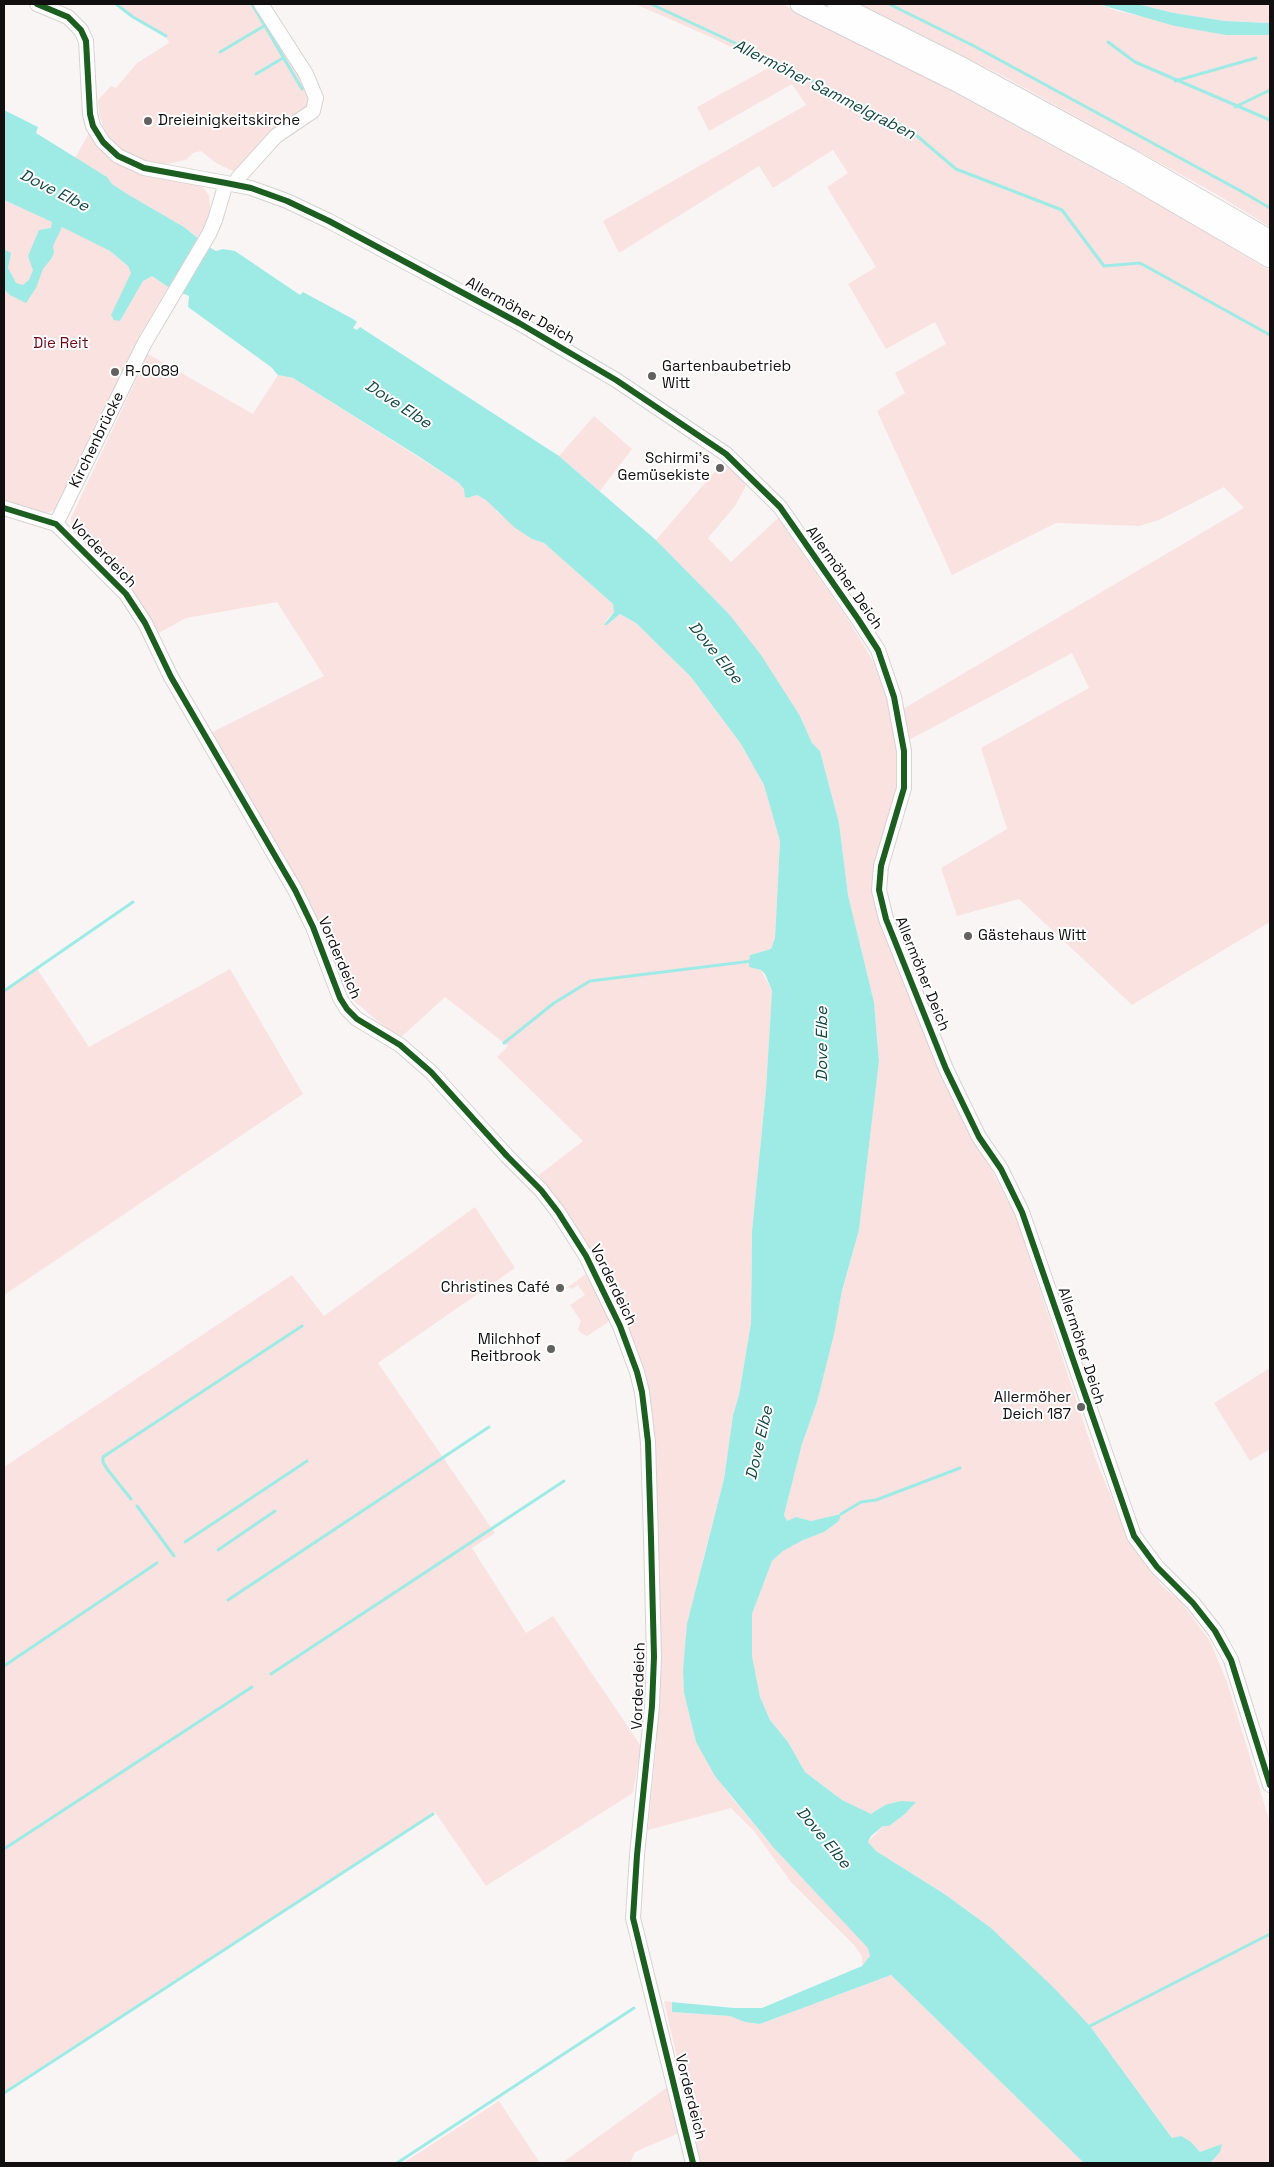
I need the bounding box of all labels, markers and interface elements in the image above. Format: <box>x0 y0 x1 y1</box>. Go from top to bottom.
water label: Allermöher Sammelgraben <box>730 36 918 144</box>
place label: Dreieinigkeitskirche <box>158 112 300 130</box>
marker: Dreieinigkeitskirche <box>142 115 154 127</box>
water label: Dove Elbe <box>16 165 92 217</box>
street label: Allermöher Deich <box>462 274 578 348</box>
park label: Die Reit <box>33 335 89 353</box>
place label: Gartenbaubetrieb Witt <box>662 358 791 393</box>
place label: R-0089 <box>125 363 179 381</box>
marker: R-0089 <box>109 366 121 378</box>
marker: Gartenbaubetrieb Witt <box>646 370 658 382</box>
water label: Dove Elbe <box>361 377 435 433</box>
street label: Kirchenbrücke <box>66 389 128 491</box>
place label: Schirmi's Gemüsekiste <box>617 450 710 485</box>
marker: Schirmi's Gemüsekiste <box>714 462 726 474</box>
street label: Vorderdeich <box>66 516 140 592</box>
street label: Allermöher Deich <box>802 523 886 633</box>
water label: Dove Elbe <box>684 618 746 688</box>
street label: Vorderdeich <box>314 914 364 1002</box>
street label: Allermöher Deich <box>891 914 953 1034</box>
place label: Gästehaus Witt <box>978 927 1087 945</box>
marker: Gästehaus Witt <box>962 930 974 942</box>
water label: Dove Elbe <box>813 1007 833 1081</box>
street label: Vorderdeich <box>586 1242 640 1328</box>
place label: Christines Café <box>441 1279 550 1297</box>
marker: Christines Café <box>554 1282 566 1294</box>
street label: Allermöher Deich <box>1054 1285 1108 1407</box>
place label: Milchhof Reitbrook <box>470 1331 541 1366</box>
marker: Milchhof Reitbrook <box>545 1343 557 1355</box>
place label: Allermöher Deich 187 <box>994 1389 1071 1424</box>
marker: Allermöher Deich 187 <box>1075 1401 1087 1413</box>
water label: Dove Elbe <box>742 1404 778 1482</box>
street label: Vorderdeich <box>628 1642 650 1730</box>
water label: Dove Elbe <box>792 1803 854 1873</box>
street label: Vorderdeich <box>671 2052 709 2142</box>

